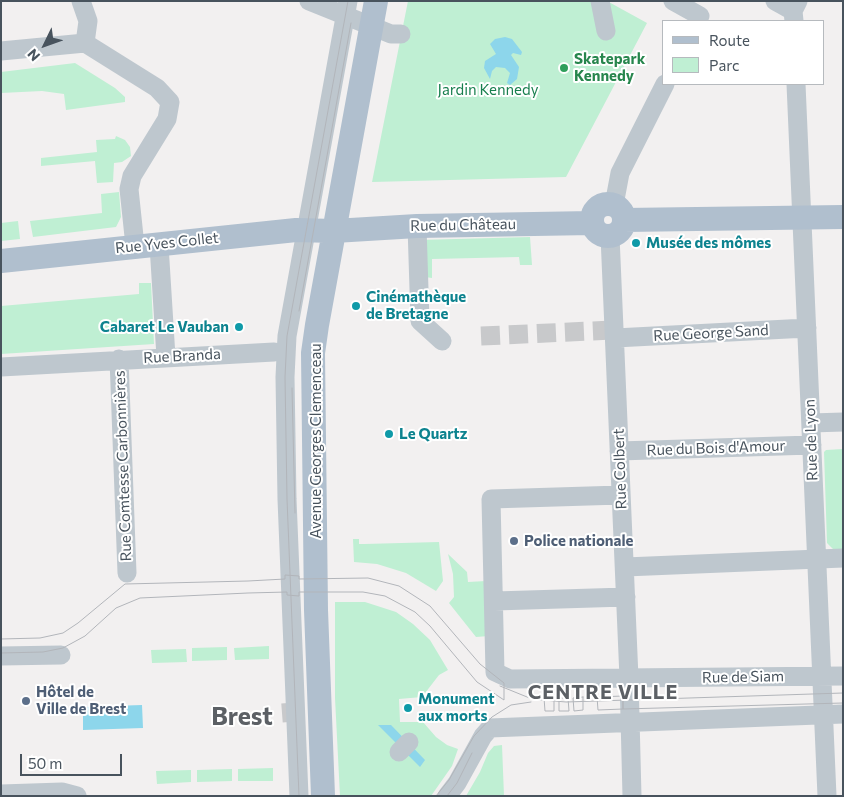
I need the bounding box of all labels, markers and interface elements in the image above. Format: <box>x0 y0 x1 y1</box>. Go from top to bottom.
north arrow <box>20 20 70 70</box>
legend <box>662 20 824 85</box>
text: Route <box>709 31 750 49</box>
text: N <box>24 46 43 65</box>
place label: Skatepark Kennedy <box>574 50 645 85</box>
text: Parc <box>709 56 739 74</box>
marker: Skatepark Kennedy <box>558 62 570 74</box>
park label: Jardin Kennedy <box>438 81 538 99</box>
street label: Rue du Château <box>410 215 516 235</box>
street label: Rue Yves Collet <box>114 229 220 257</box>
place label: Musée des mômes <box>646 234 771 252</box>
marker: Musée des mômes <box>630 237 642 249</box>
place label: Cinémathèque de Bretagne <box>366 288 466 323</box>
marker: Cinémathèque de Bretagne <box>350 300 362 312</box>
place label: Cabaret Le Vauban <box>100 318 229 336</box>
marker: Cabaret Le Vauban <box>233 321 245 333</box>
street label: Rue George Sand <box>653 321 769 345</box>
street label: Avenue Georges Clemenceau <box>307 343 325 539</box>
street label: Rue Branda <box>143 345 221 367</box>
street label: Rue Comtesse Carbonnières <box>111 370 135 562</box>
street label: Rue de Lyon <box>801 399 821 481</box>
place label: Le Quartz <box>399 425 467 443</box>
marker: Le Quartz <box>383 428 395 440</box>
street label: Rue Colbert <box>610 428 630 510</box>
street label: Rue du Bois d'Amour <box>646 437 786 459</box>
place label: Police nationale <box>524 532 633 550</box>
marker: Police nationale <box>508 535 520 547</box>
street label: Rue de Siam <box>702 667 784 687</box>
district label: CENTRE VILLE <box>526 680 680 704</box>
place label: Hôtel de Ville de Brest <box>36 683 126 718</box>
place label: Monument aux morts <box>418 690 495 725</box>
marker: Hôtel de Ville de Brest <box>20 695 32 707</box>
district label: Brest <box>211 702 273 732</box>
marker: Monument aux morts <box>402 702 414 714</box>
scale bar <box>22 744 125 776</box>
text: 50 m <box>28 754 62 772</box>

